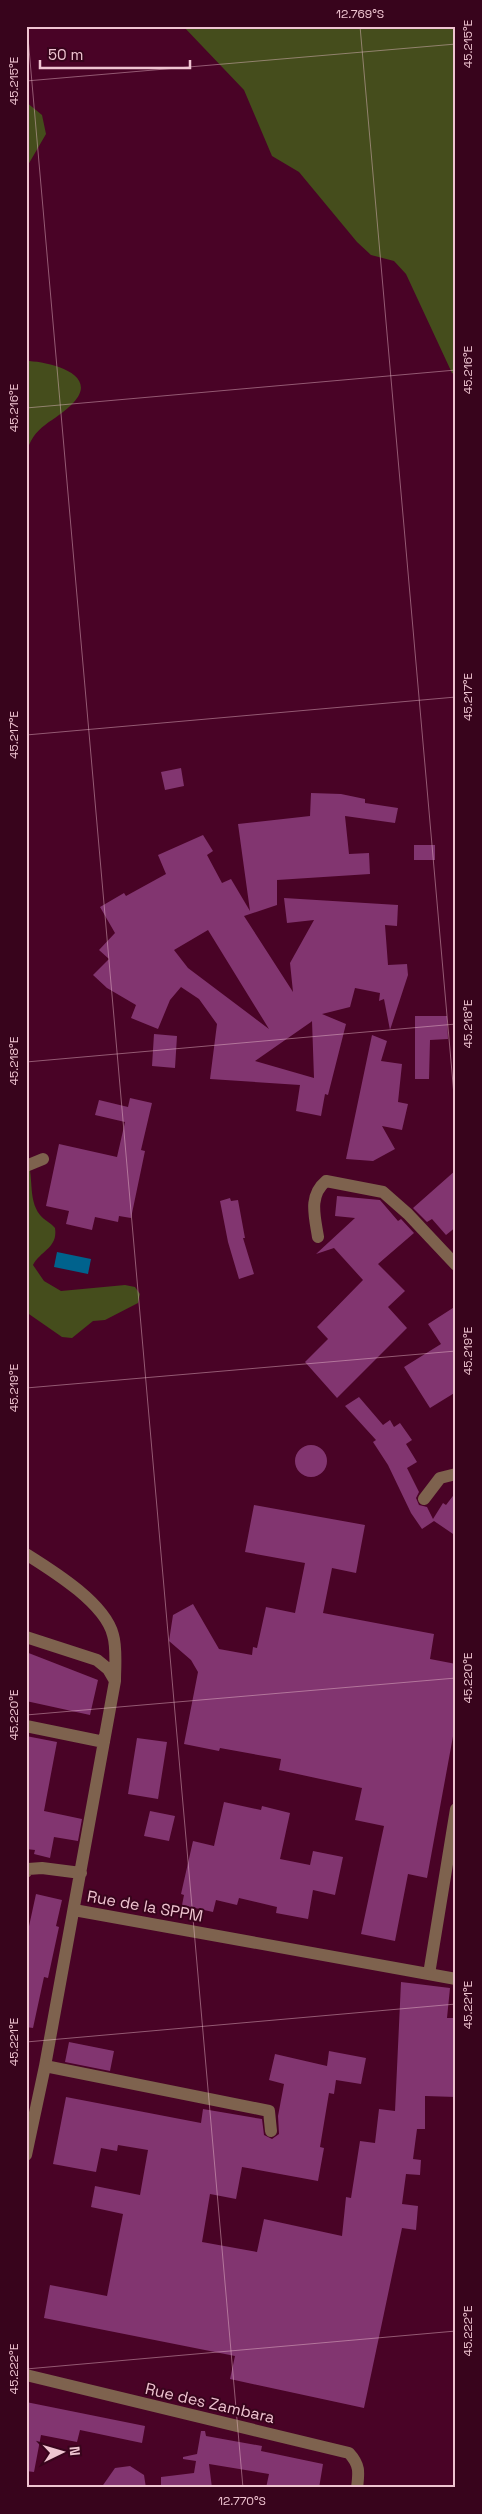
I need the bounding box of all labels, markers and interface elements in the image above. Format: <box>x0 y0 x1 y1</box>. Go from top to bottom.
text: 12.769°S <box>336 6 384 22</box>
text: 45.215°E <box>460 20 476 68</box>
scale bar <box>40 38 190 70</box>
text: 50 m <box>48 45 83 64</box>
text: 45.215°E <box>6 57 22 105</box>
text: 45.216°E <box>460 345 476 394</box>
text: 45.216°E <box>6 383 22 432</box>
text: 45.217°E <box>460 673 476 721</box>
text: 45.217°E <box>6 711 22 759</box>
text: 45.218°E <box>460 999 476 1048</box>
text: 45.218°E <box>6 1036 22 1085</box>
text: 45.219°E <box>460 1326 476 1375</box>
text: 45.219°E <box>6 1363 22 1412</box>
text: 45.220°E <box>460 1652 476 1704</box>
text: 45.220°E <box>6 1689 22 1741</box>
street label: Rue de la SPPM <box>85 1885 205 1927</box>
text: 45.221°E <box>460 1980 476 2029</box>
text: 45.221°E <box>6 2017 22 2066</box>
text: 45.222°E <box>460 2305 476 2356</box>
text: 45.222°E <box>6 2343 22 2394</box>
street label: Rue des Zambara <box>143 2378 277 2428</box>
north arrow <box>38 2426 88 2476</box>
text: N <box>66 2445 84 2456</box>
text: 12.770°S <box>218 2493 266 2509</box>

